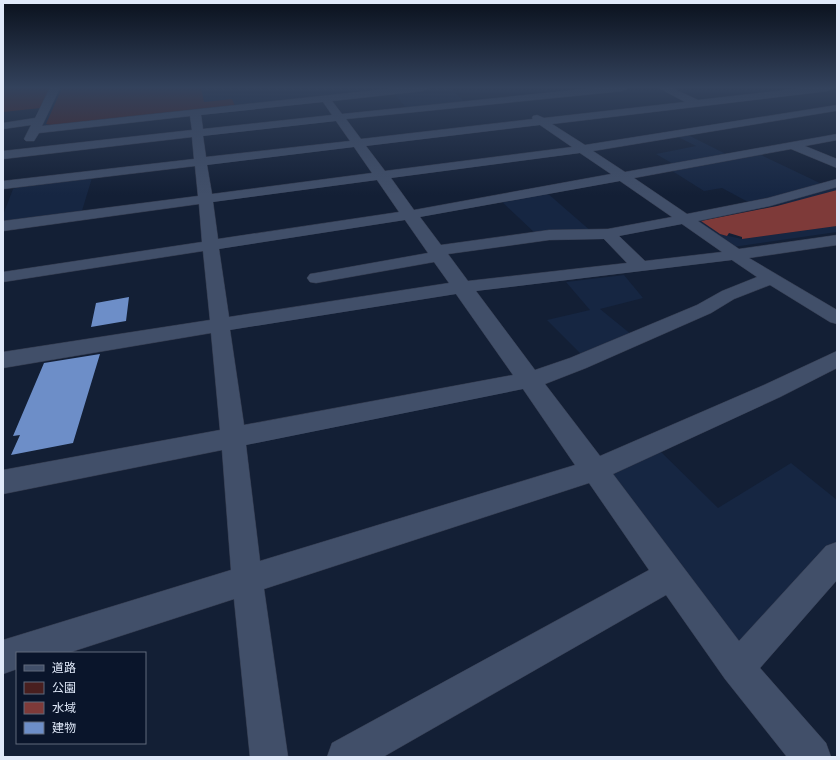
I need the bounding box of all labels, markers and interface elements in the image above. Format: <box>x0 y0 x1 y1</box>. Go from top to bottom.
legend <box>16 652 146 744</box>
text: 道路 <box>52 660 76 675</box>
text: 公園 <box>52 680 76 695</box>
text: 水域 <box>52 700 76 715</box>
text: 建物 <box>52 720 76 735</box>

